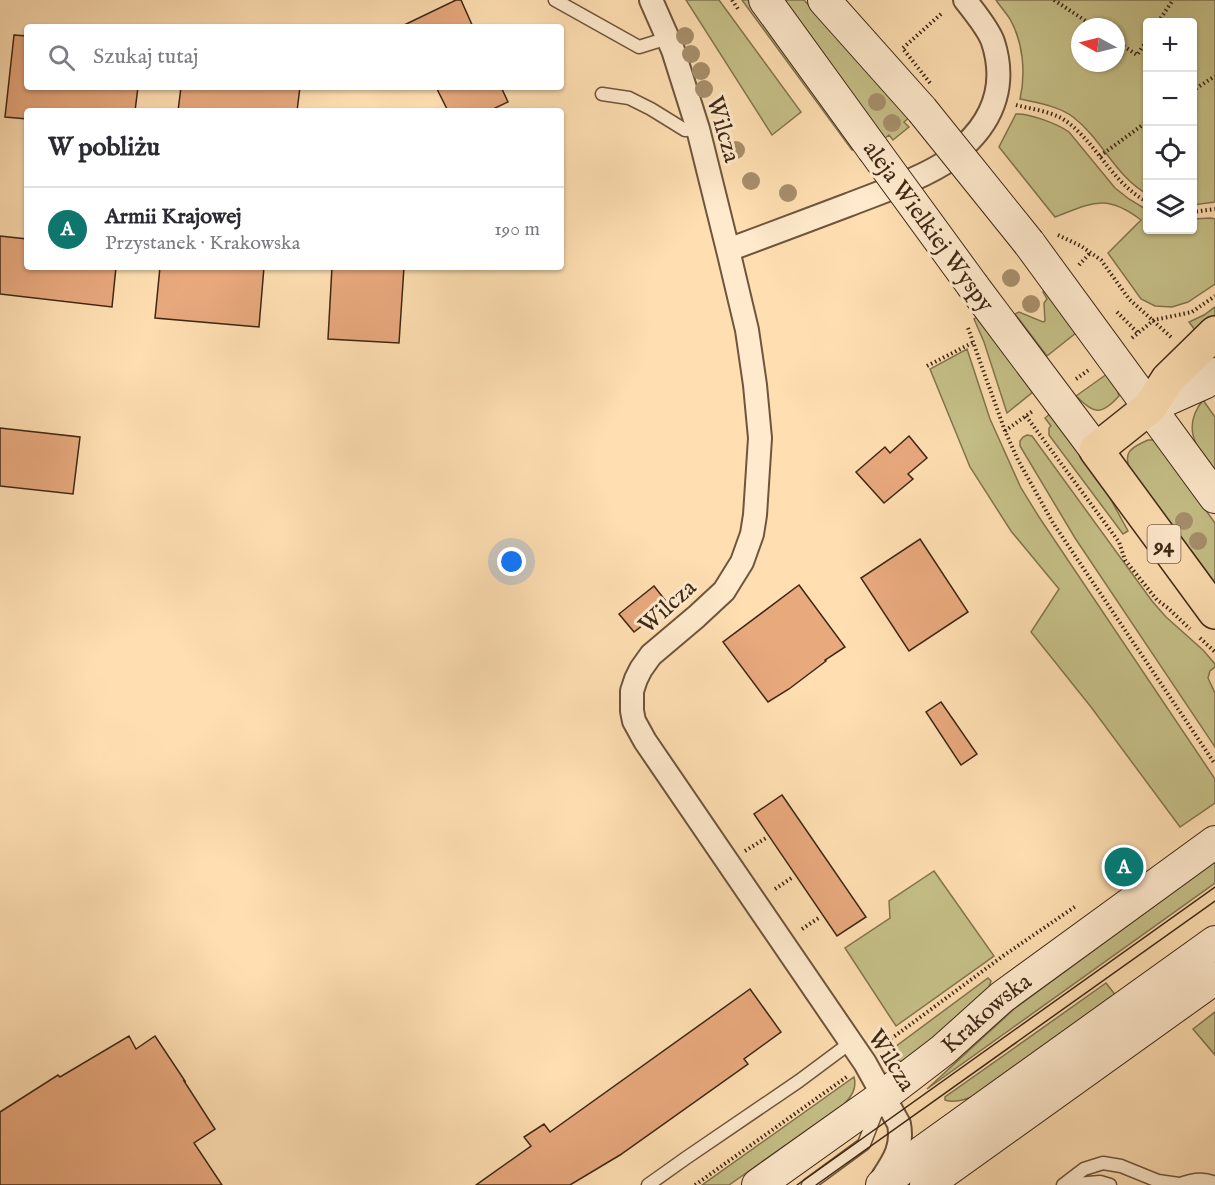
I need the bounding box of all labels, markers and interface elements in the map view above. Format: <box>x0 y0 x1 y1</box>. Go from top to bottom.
north arrow <box>1071 18 1125 72</box>
map controls <box>1143 18 1197 234</box>
button: + <box>1143 18 1197 72</box>
search box <box>24 24 564 90</box>
icon: search <box>45 41 78 74</box>
text: Szukaj tutaj <box>93 43 198 71</box>
button: − <box>1143 72 1197 126</box>
street label: Wilcza <box>698 93 747 167</box>
button: locate <box>1143 126 1197 180</box>
text: W pobliżu <box>48 131 160 164</box>
street label: aleja Wielkiej Wyspy <box>855 135 1001 319</box>
button: layers <box>1143 180 1197 234</box>
text: Armii Krajowej <box>105 203 242 231</box>
text: A <box>61 217 74 242</box>
text: 190 m <box>494 217 540 242</box>
text: Przystanek · Krakowska <box>105 231 300 256</box>
road number: 94 <box>1148 525 1180 563</box>
your location <box>497 547 526 576</box>
street label: Wilcza <box>633 573 704 641</box>
pin: A <box>1104 844 1144 890</box>
street label: Krakowska <box>935 966 1039 1061</box>
street label: Wilcza <box>860 1024 922 1098</box>

